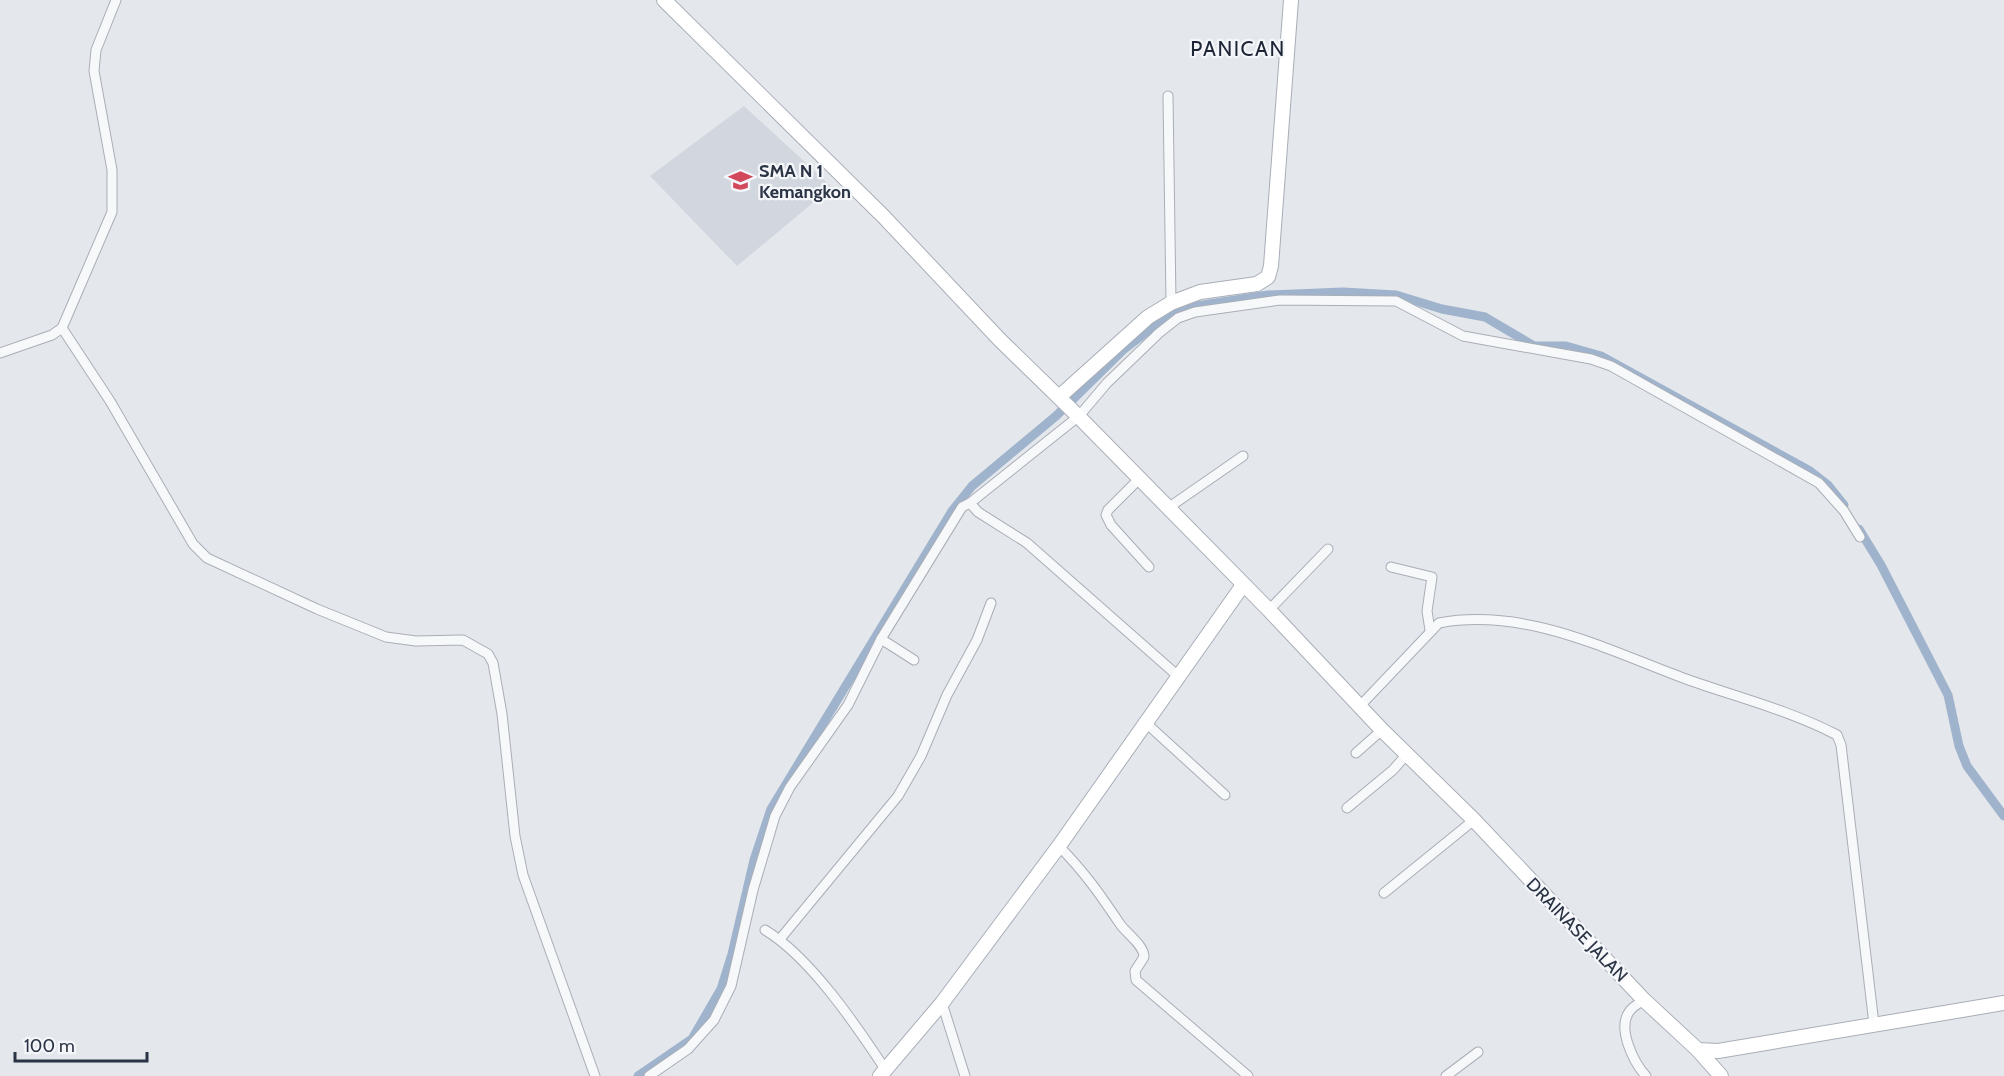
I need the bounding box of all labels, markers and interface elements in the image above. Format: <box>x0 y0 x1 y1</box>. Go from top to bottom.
district label: PANICAN <box>1190 36 1286 61</box>
place label: SMA N 1 Kemangkon <box>759 160 851 203</box>
school or university icon: SMA N 1 Kemangkon <box>728 168 754 194</box>
street label: DRAINASE JALAN <box>1522 873 1632 987</box>
scale bar <box>15 1025 147 1063</box>
text: 100 m <box>24 1035 75 1057</box>

